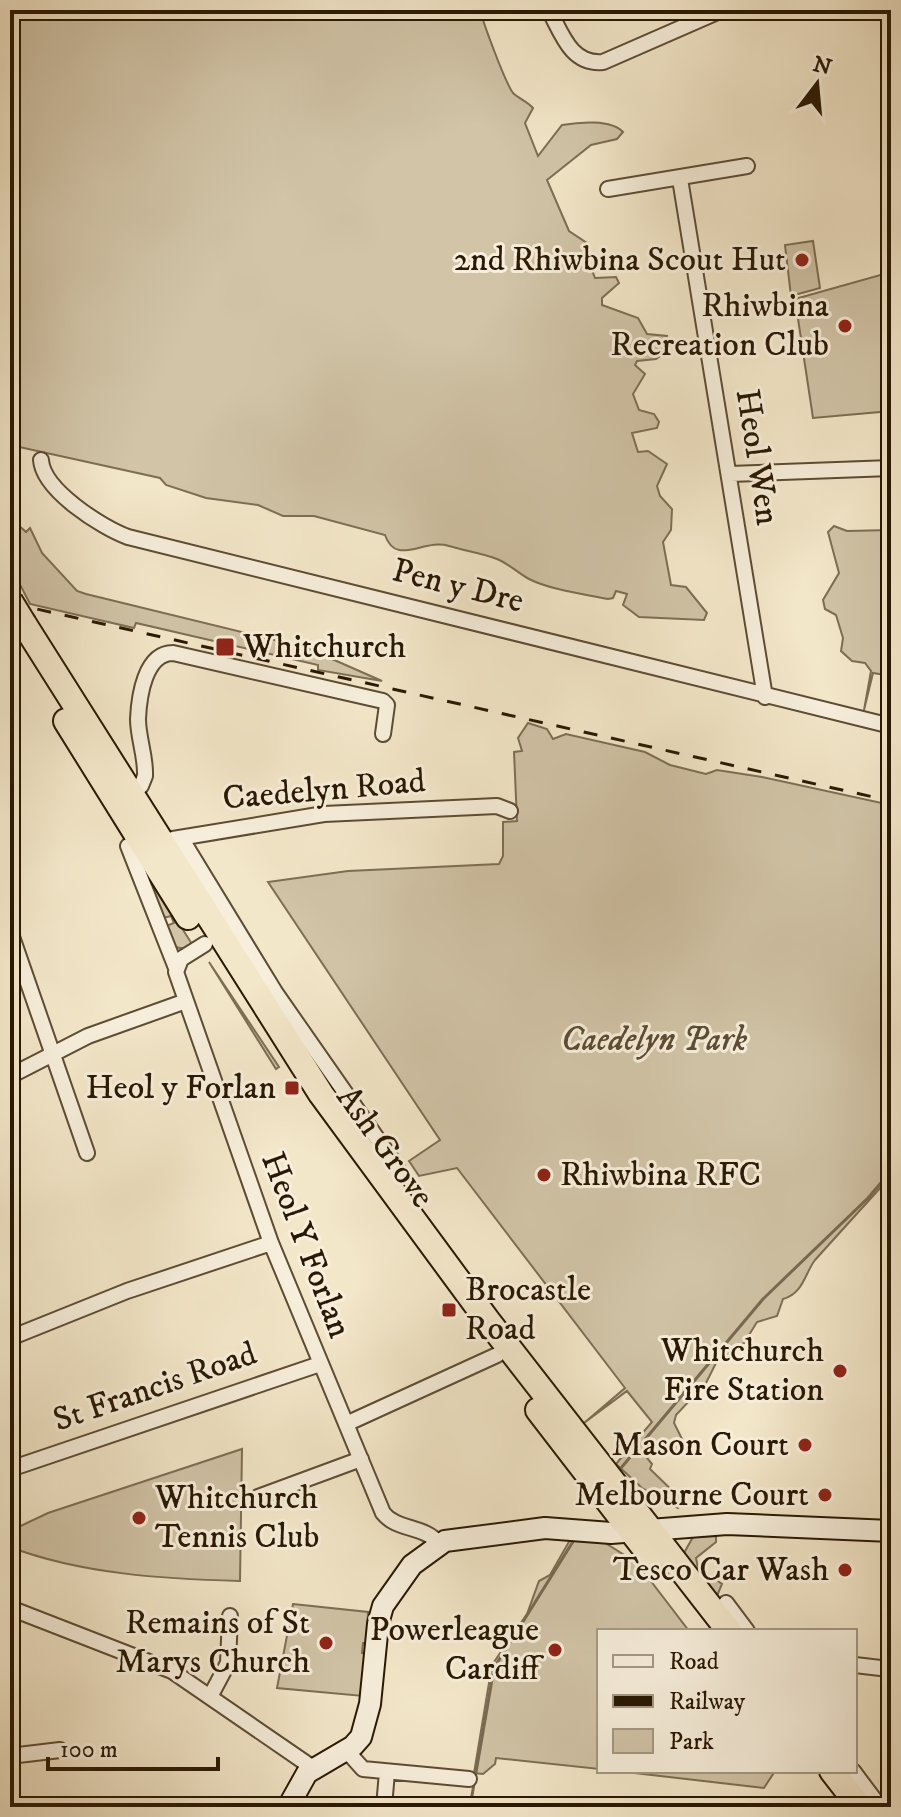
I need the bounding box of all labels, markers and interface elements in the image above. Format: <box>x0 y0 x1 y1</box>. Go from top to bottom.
north arrow <box>777 44 857 124</box>
text: N <box>810 51 835 82</box>
place label: 2nd Rhiwbina Scout Hut <box>453 239 786 281</box>
marker: 2nd Rhiwbina Scout Hut <box>793 251 811 269</box>
place label: Rhiwbina Recreation Club <box>610 285 830 366</box>
marker: Rhiwbina Recreation Club <box>836 317 854 335</box>
street label: Heol Wen <box>726 386 789 528</box>
street label: Pen y Dre <box>388 549 528 623</box>
place label: Whitchurch <box>242 626 406 668</box>
marker: Whitchurch <box>214 636 236 658</box>
street label: Caedelyn Road <box>221 760 427 820</box>
park label: Caedelyn Park <box>561 1019 748 1061</box>
place label: Heol y Forlan <box>86 1067 276 1109</box>
street label: Ash Grove <box>327 1078 443 1216</box>
marker: Heol y Forlan <box>283 1079 301 1097</box>
street label: Heol Y Forlan <box>251 1146 361 1344</box>
place label: Rhiwbina RFC <box>560 1154 761 1196</box>
marker: Rhiwbina RFC <box>535 1166 553 1184</box>
place label: Brocastle Road <box>465 1269 591 1350</box>
marker: Brocastle Road <box>440 1301 458 1319</box>
place label: Whitchurch Fire Station <box>660 1330 824 1411</box>
street label: St Francis Road <box>48 1333 262 1441</box>
marker: Whitchurch Fire Station <box>831 1362 849 1380</box>
place label: Mason Court <box>611 1424 789 1466</box>
marker: Mason Court <box>796 1436 814 1454</box>
place label: Melbourne Court <box>574 1474 809 1516</box>
place label: Whitchurch Tennis Club <box>154 1477 319 1558</box>
marker: Melbourne Court <box>816 1486 834 1504</box>
marker: Whitchurch Tennis Club <box>130 1509 148 1527</box>
place label: Tesco Car Wash <box>613 1549 829 1591</box>
marker: Tesco Car Wash <box>836 1561 854 1579</box>
place label: Remains of St Marys Church <box>115 1602 310 1683</box>
place label: Powerleague Cardiff <box>369 1609 545 1690</box>
legend <box>597 1629 857 1773</box>
marker: Remains of St Marys Church <box>317 1634 335 1652</box>
marker: Powerleague Cardiff <box>546 1641 564 1659</box>
text: Road <box>669 1647 719 1677</box>
text: Railway <box>669 1687 746 1717</box>
scale bar <box>48 1721 218 1771</box>
text: Park <box>669 1727 714 1757</box>
text: 100 m <box>60 1735 118 1765</box>

